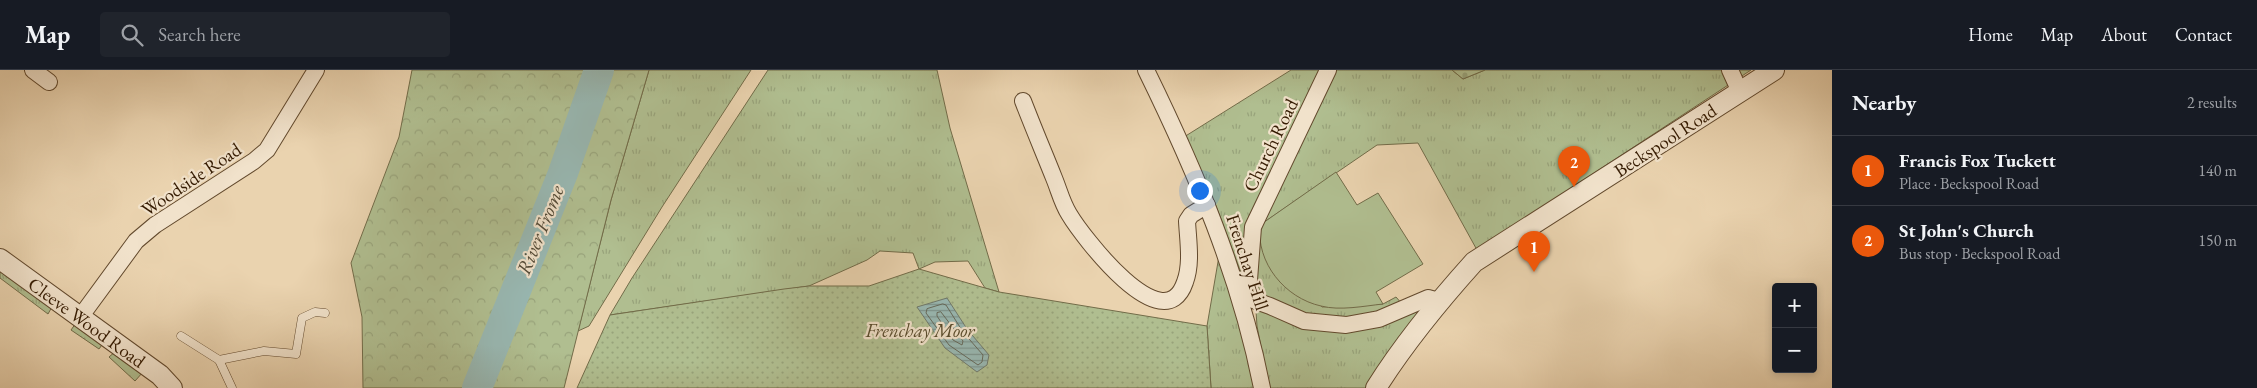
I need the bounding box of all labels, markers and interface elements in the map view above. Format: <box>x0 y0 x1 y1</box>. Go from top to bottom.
search box <box>100 12 450 57</box>
text: Map <box>25 19 70 50</box>
icon: search <box>118 21 146 49</box>
text: Search here <box>158 22 241 47</box>
text: Home <box>1968 23 2013 46</box>
text: Map <box>2041 23 2073 46</box>
text: About <box>2101 23 2147 46</box>
text: Contact <box>2175 23 2232 46</box>
text: Nearby <box>1852 89 1916 116</box>
text: 2 results <box>2187 92 2237 113</box>
street label: Church Road <box>1237 94 1304 196</box>
street label: Beckspool Road <box>1609 98 1722 183</box>
street label: Woodside Road <box>136 137 246 222</box>
pin: 2 <box>1558 146 1590 187</box>
text: Francis Fox Tuckett <box>1899 148 2056 173</box>
text: 1 <box>1864 160 1872 181</box>
text: 140 m <box>2198 160 2237 181</box>
text: Place · Beckspool Road <box>1899 173 2039 194</box>
your location <box>1187 178 1213 204</box>
water label: River Frome <box>510 181 570 279</box>
street label: Frenchay Hill <box>1220 211 1275 314</box>
text: St John's Church <box>1899 218 2034 243</box>
text: 2 <box>1864 230 1872 251</box>
text: 150 m <box>2198 230 2237 251</box>
pin: 1 <box>1518 231 1550 272</box>
text: Bus stop · Beckspool Road <box>1899 243 2060 264</box>
street label: Cleeve Wood Road <box>23 271 151 374</box>
map controls <box>1772 283 1817 373</box>
button: + <box>1772 283 1817 328</box>
park label: Frenchay Moor <box>864 318 975 343</box>
button: − <box>1772 328 1817 373</box>

